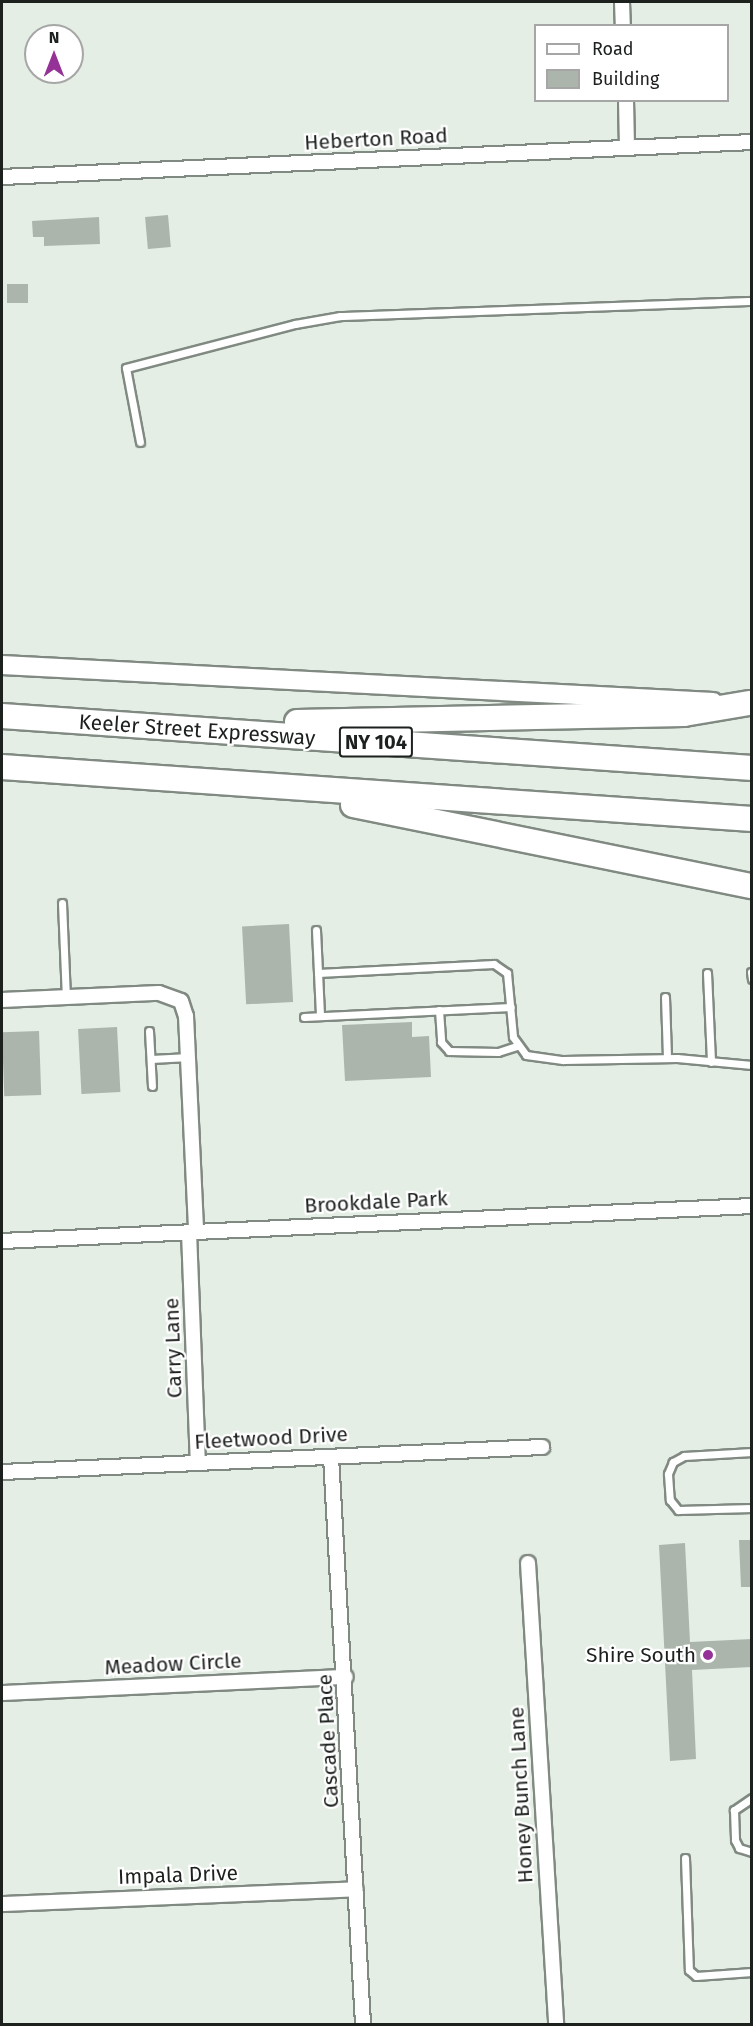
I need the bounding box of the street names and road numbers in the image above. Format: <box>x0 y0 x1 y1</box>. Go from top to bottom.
street label: Heberton Road <box>304 123 448 155</box>
street label: Keeler Street Expressway <box>78 709 316 751</box>
road number: NY 104 <box>338 725 413 759</box>
street label: Brookdale Park <box>304 1186 448 1218</box>
street label: Carry Lane <box>159 1297 187 1399</box>
street label: Fleetwood Drive <box>194 1421 348 1455</box>
street label: Meadow Circle <box>104 1648 242 1680</box>
street label: Cascade Place <box>312 1673 344 1809</box>
street label: Honey Bunch Lane <box>504 1706 538 1884</box>
street label: Impala Drive <box>118 1860 238 1890</box>

